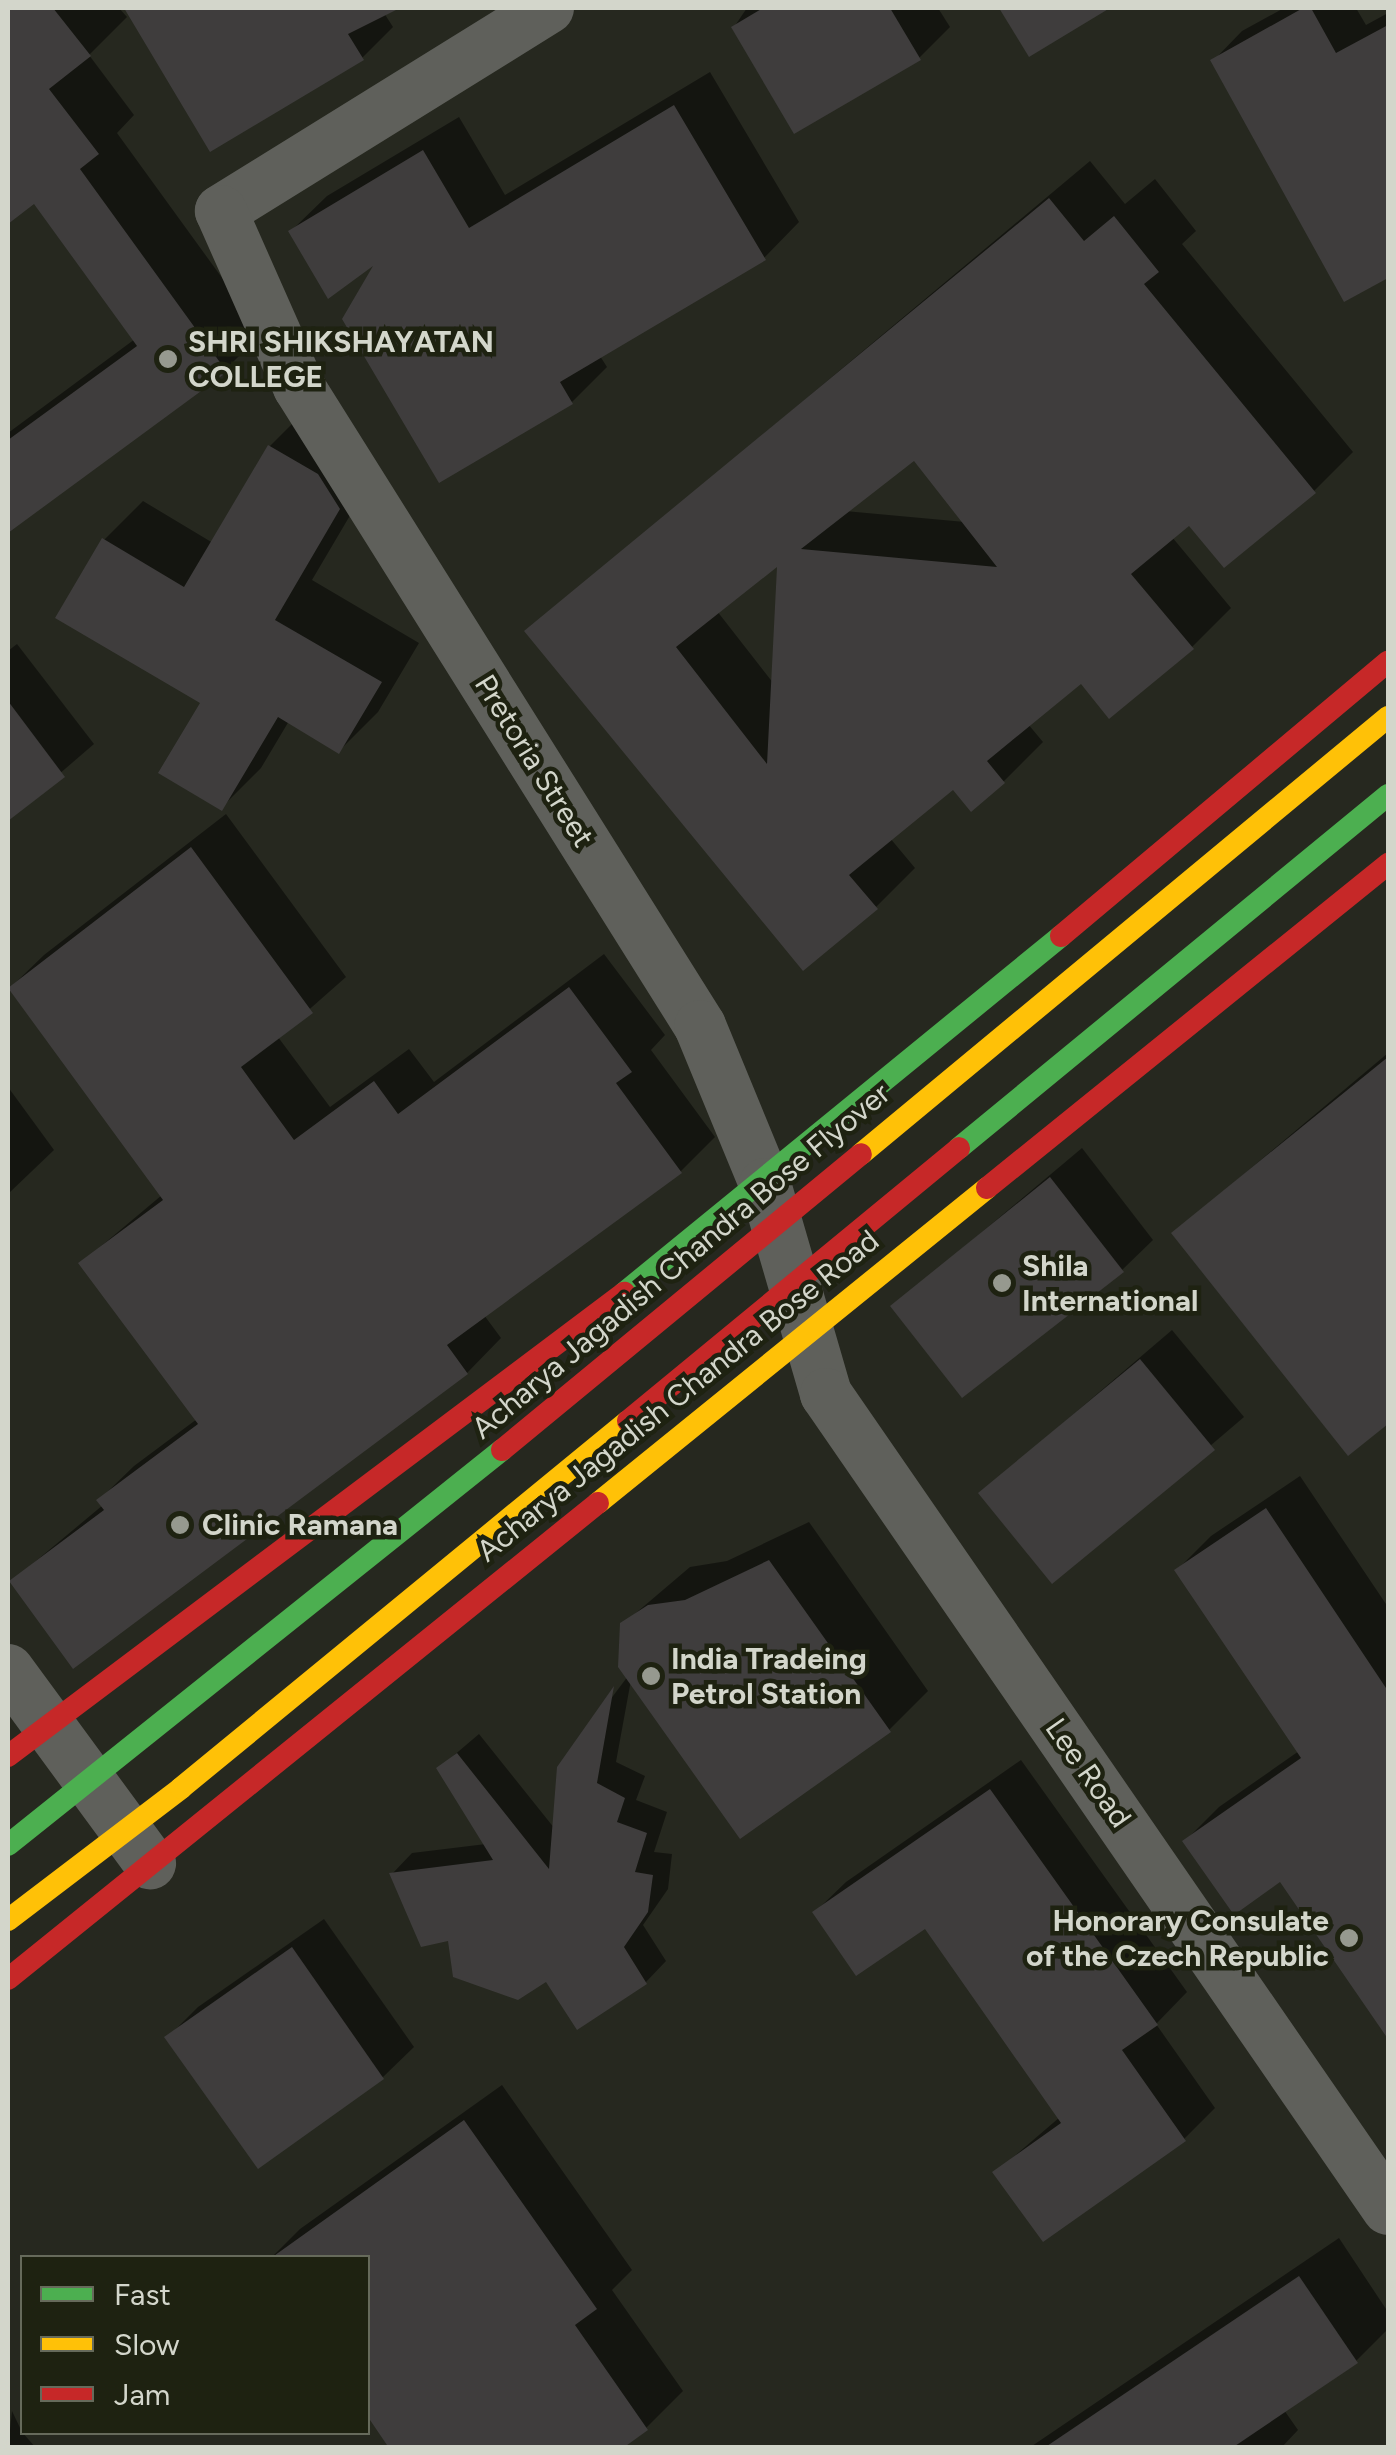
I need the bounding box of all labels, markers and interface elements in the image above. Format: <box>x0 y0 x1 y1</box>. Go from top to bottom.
place label: SHRI SHIKSHAYATAN COLLEGE <box>188 324 494 394</box>
marker: SHRI SHIKSHAYATAN COLLEGE <box>157 348 179 370</box>
street label: Pretoria Street <box>467 668 601 854</box>
street label: Acharya Jagadish Chandra Bose Flyover <box>465 1075 897 1447</box>
street label: Acharya Jagadish Chandra Bose Road <box>470 1223 886 1569</box>
place label: Shila International <box>1022 1248 1198 1318</box>
marker: Shila International <box>991 1272 1013 1294</box>
place label: Clinic Ramana <box>202 1507 398 1543</box>
marker: Clinic Ramana <box>167 1512 193 1538</box>
place label: India Tradeing Petrol Station <box>671 1641 867 1712</box>
marker: India Tradeing Petrol Station <box>640 1665 662 1687</box>
street label: Lee Road <box>1037 1712 1139 1834</box>
place label: Honorary Consulate of the Czech Republic <box>1026 1903 1329 1974</box>
marker: Honorary Consulate of the Czech Republic <box>1338 1927 1360 1949</box>
legend <box>20 2255 370 2435</box>
text: Fast <box>114 2276 171 2313</box>
text: Slow <box>114 2326 180 2363</box>
text: Jam <box>114 2376 170 2413</box>

